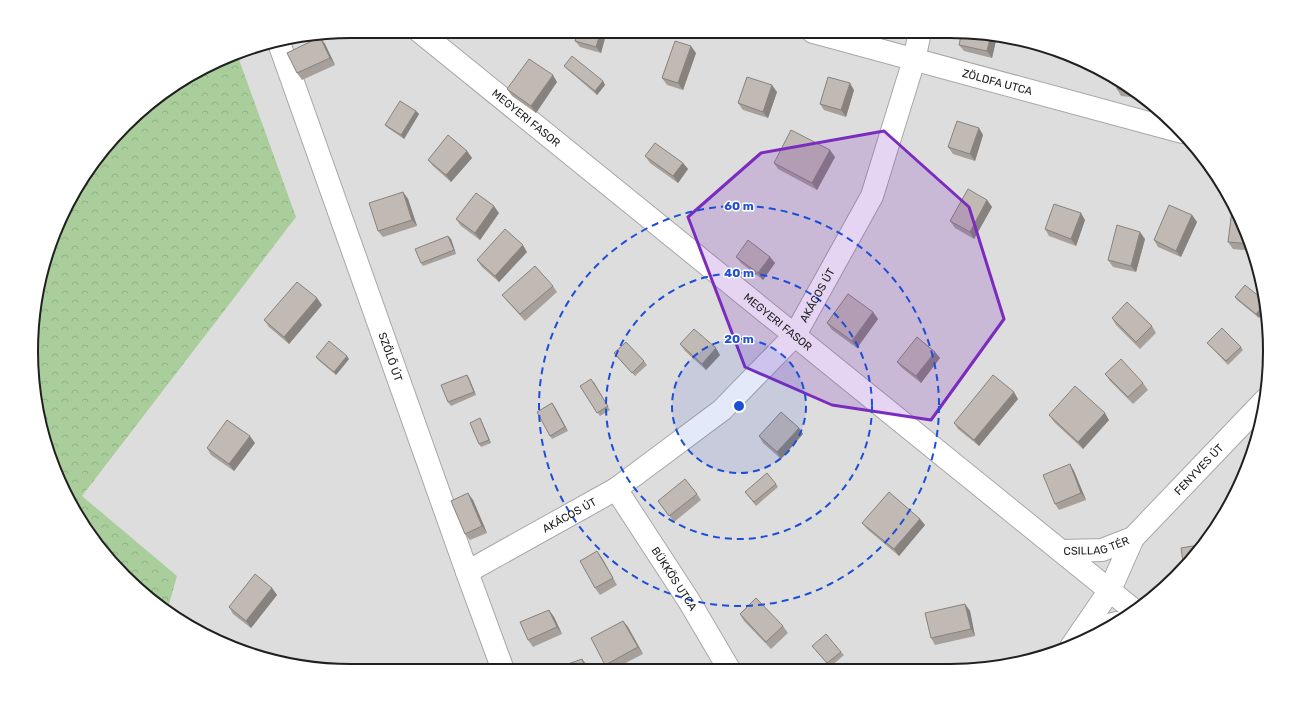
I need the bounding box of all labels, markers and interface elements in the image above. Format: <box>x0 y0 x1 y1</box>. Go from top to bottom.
street label: ZÖLDFA UTCA <box>961 66 1034 98</box>
street label: MEGYERI FASOR <box>489 86 563 149</box>
text: 60 m <box>724 199 754 213</box>
street label: AKÁCOS ÚT <box>797 265 838 324</box>
text: 40 m <box>724 266 754 280</box>
street label: MEGYERI FASOR <box>741 290 815 353</box>
street label: SZŐLŐ ÚT <box>376 330 405 384</box>
text: 20 m <box>724 332 754 346</box>
centre of rings <box>732 399 746 413</box>
street label: FENYVES ÚT <box>1171 441 1226 497</box>
street label: AKÁCOS ÚT <box>540 495 599 535</box>
street label: CSILLAG TÉR <box>1063 534 1131 557</box>
street label: BÜKKÖS UTCA <box>649 544 700 613</box>

